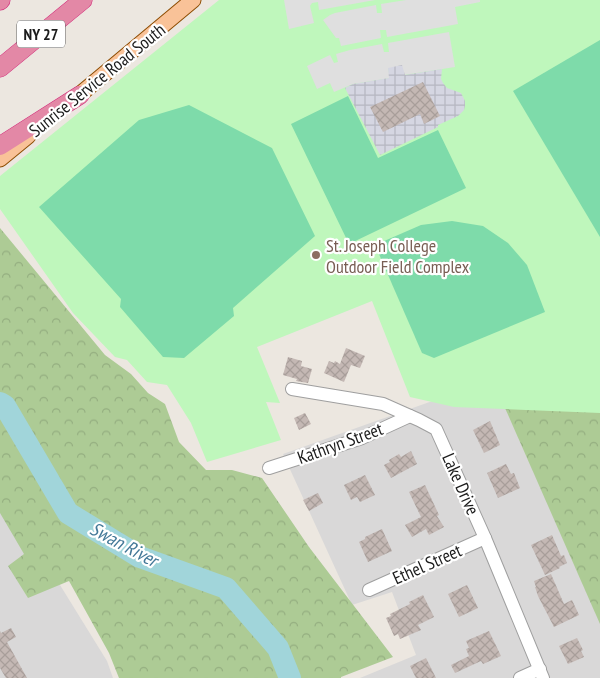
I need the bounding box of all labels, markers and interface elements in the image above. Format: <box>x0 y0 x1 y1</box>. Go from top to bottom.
street label: Sunrise Service Road South <box>24 18 170 142</box>
road number: NY 27 <box>17 20 65 48</box>
place label: St. Joseph College Outdoor Field Complex <box>326 234 470 278</box>
marker: St. Joseph College Outdoor Field Complex <box>310 249 322 261</box>
street label: Kathryn Street <box>294 417 386 469</box>
street label: Lake Drive <box>437 450 485 518</box>
water label: Swan River <box>86 516 164 573</box>
street label: Ethel Street <box>389 539 465 589</box>

